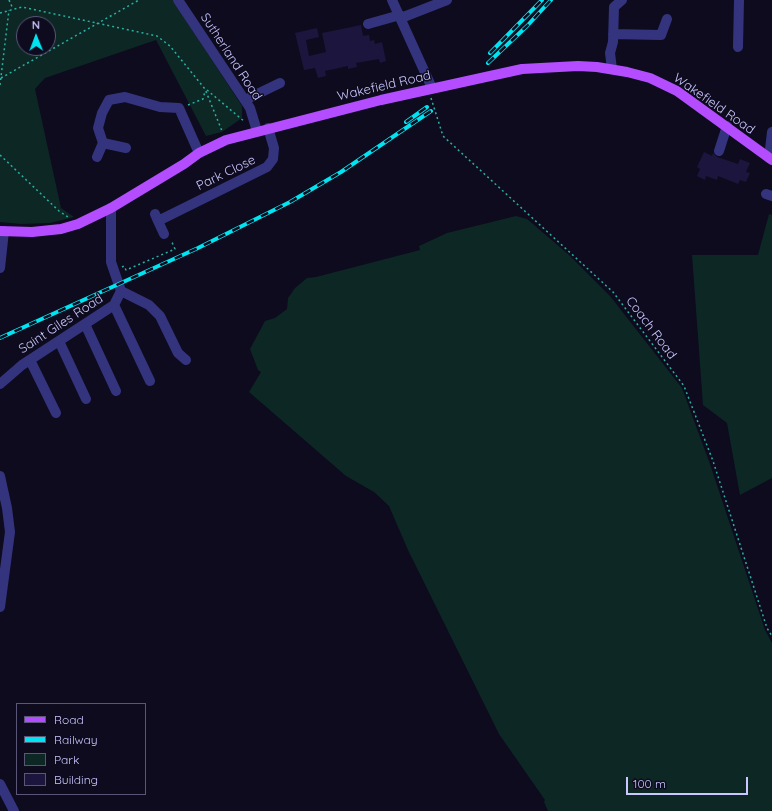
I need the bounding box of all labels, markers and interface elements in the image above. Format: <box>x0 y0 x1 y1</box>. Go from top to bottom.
street label: Sutherland Road <box>197 10 265 104</box>
north arrow <box>16 16 56 56</box>
text: N <box>32 18 40 32</box>
street label: Wakefield Road <box>336 68 432 104</box>
street label: Wakefield Road <box>670 70 758 138</box>
street label: Park Close <box>194 152 258 194</box>
street label: Saint Giles Road <box>16 291 106 357</box>
street label: Coach Road <box>622 294 680 362</box>
legend <box>16 703 146 795</box>
text: Road <box>54 712 84 727</box>
text: Railway <box>54 732 98 747</box>
text: Park <box>54 752 79 767</box>
scale bar <box>628 769 750 795</box>
text: Building <box>54 772 98 787</box>
text: 100 m <box>633 776 666 791</box>

